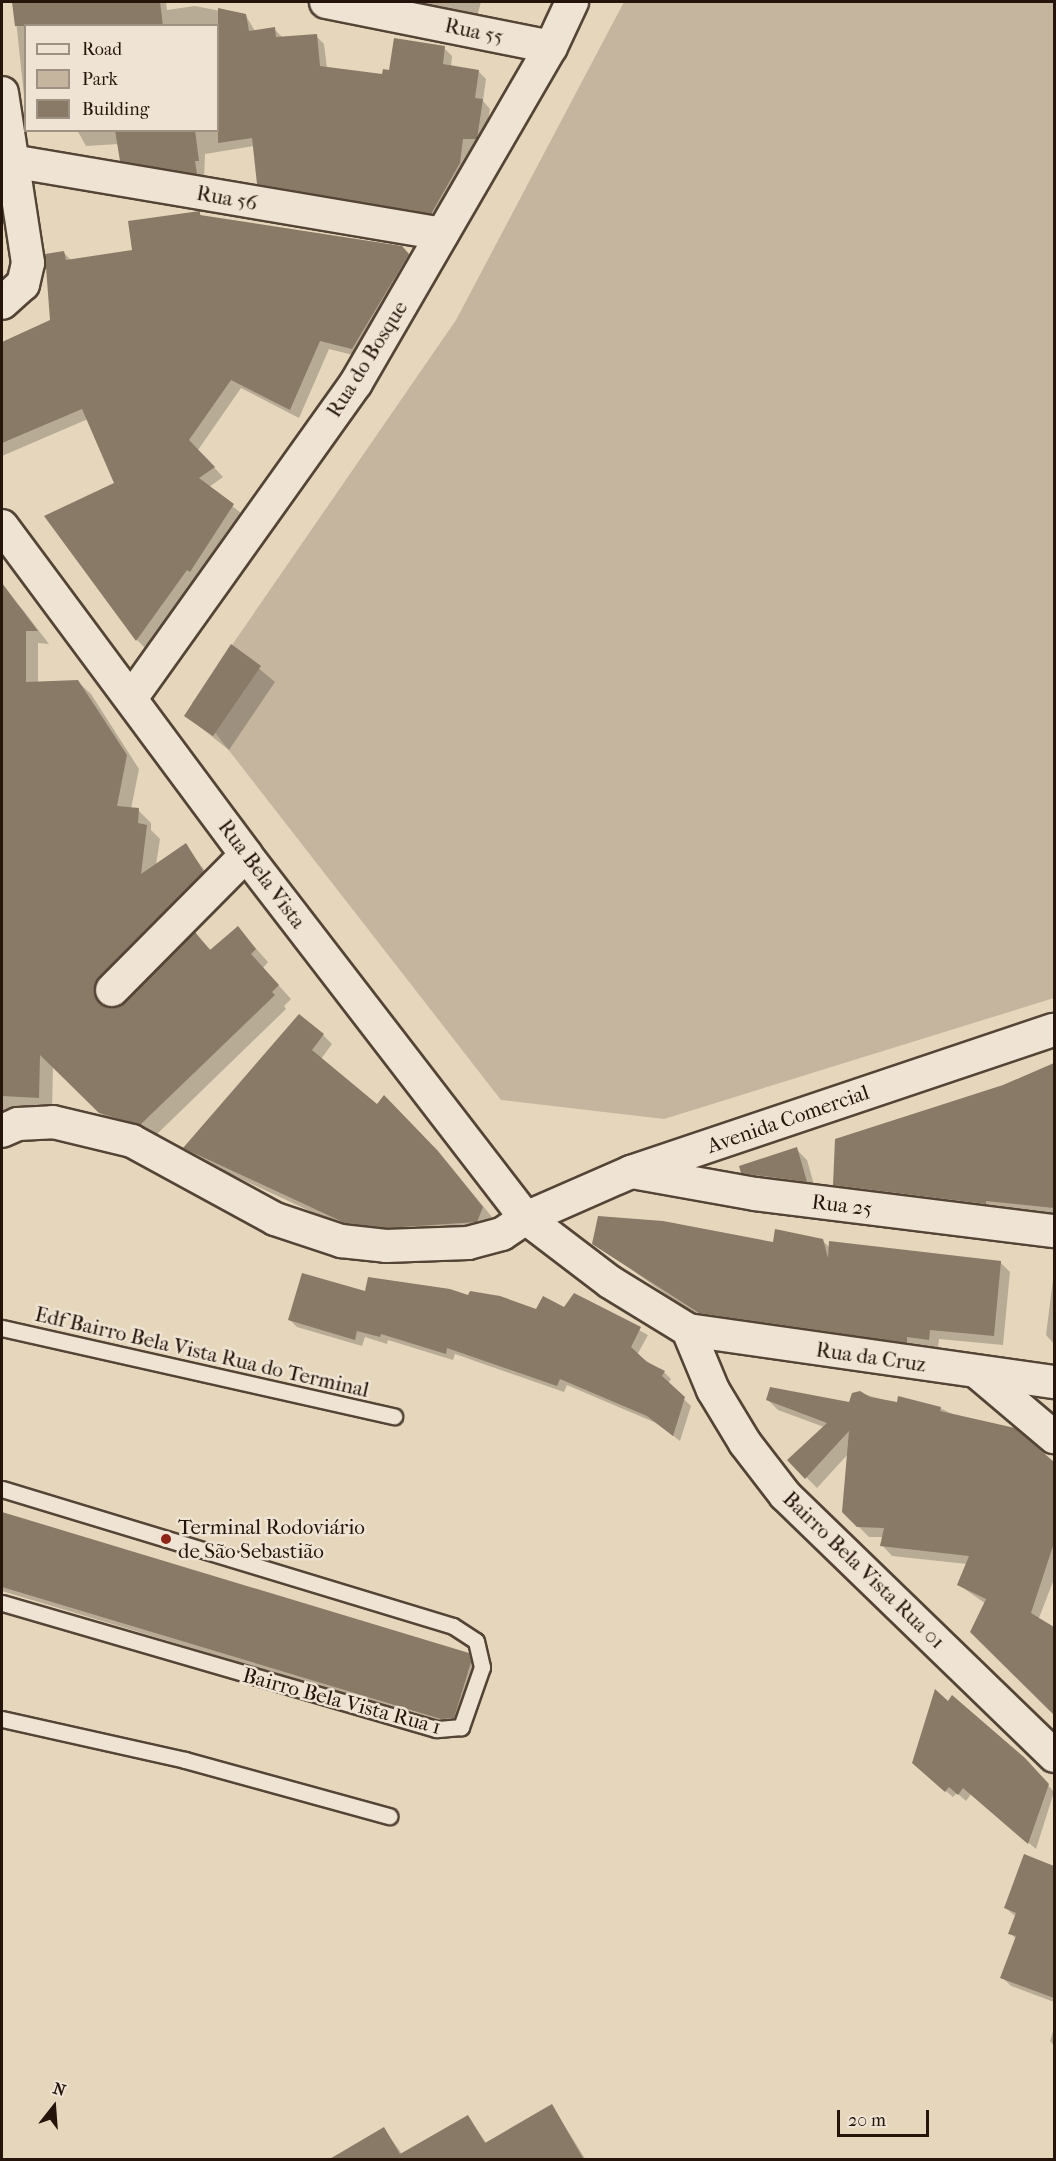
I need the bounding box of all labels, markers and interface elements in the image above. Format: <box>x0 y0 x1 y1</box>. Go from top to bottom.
street label: Rua 55 <box>443 13 505 49</box>
legend <box>24 24 219 132</box>
text: Road <box>82 39 122 60</box>
text: Park <box>82 69 118 90</box>
text: Building <box>82 99 149 120</box>
street label: Rua 56 <box>195 180 259 216</box>
street label: Rua do Bosque <box>321 296 413 422</box>
street label: Rua Bela Vista <box>213 815 311 933</box>
street label: Avenida Comercial <box>704 1079 872 1159</box>
street label: Rua 25 <box>810 1189 874 1221</box>
street label: Edf Bairro Bela Vista Rua do Terminal <box>33 1301 371 1403</box>
street label: Rua da Cruz <box>814 1337 928 1377</box>
street label: Bairro Bela Vista Rua 01 <box>778 1486 950 1654</box>
place label: Terminal Rodoviário de São Sebastião <box>178 1514 365 1564</box>
marker: Terminal Rodoviário de São Sebastião <box>159 1532 173 1546</box>
street label: Bairro Bela Vista Rua 1 <box>240 1662 444 1740</box>
north arrow <box>24 2077 84 2137</box>
text: N <box>51 2078 68 2100</box>
scale bar <box>840 2098 932 2136</box>
text: 20 m <box>848 2110 886 2131</box>

